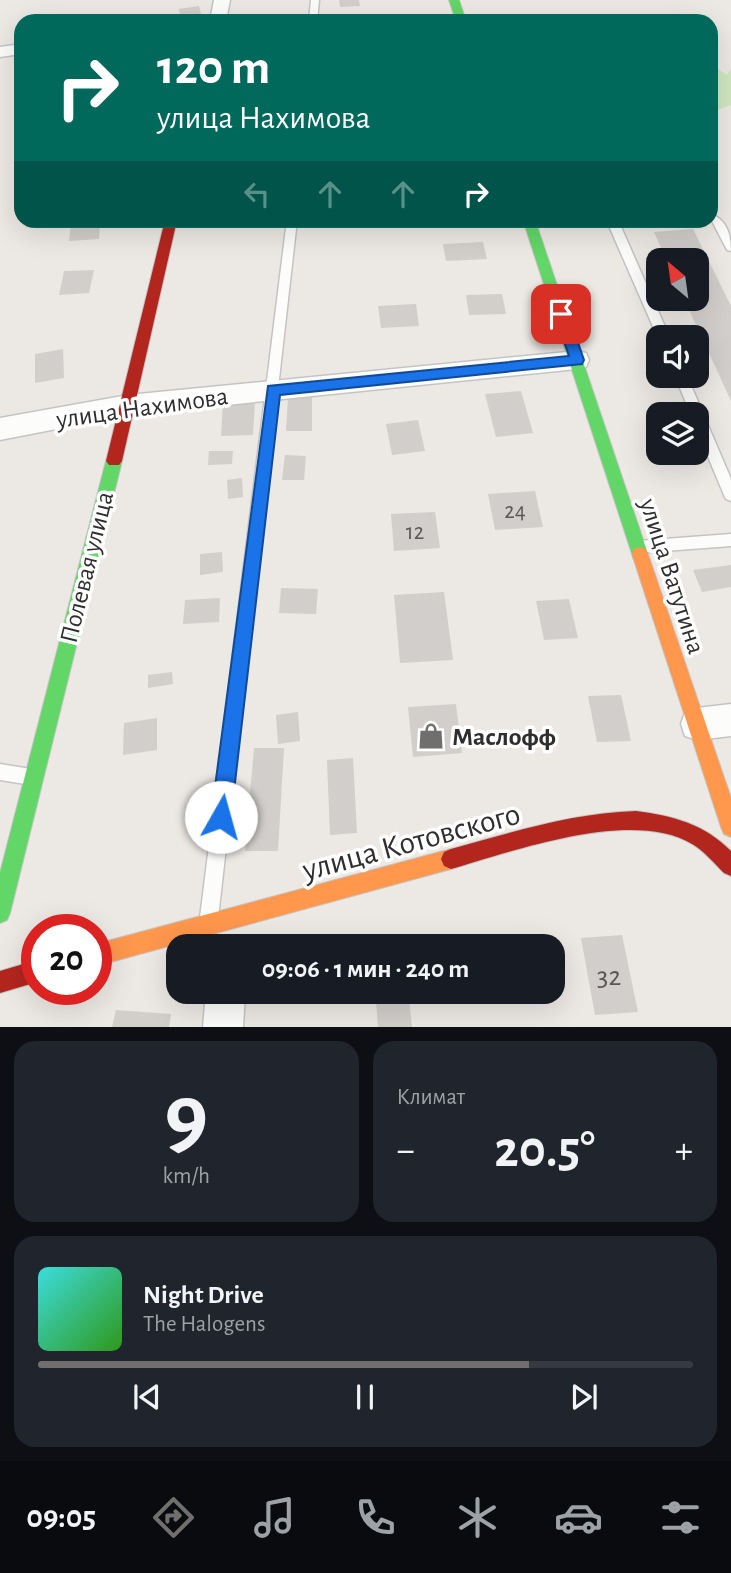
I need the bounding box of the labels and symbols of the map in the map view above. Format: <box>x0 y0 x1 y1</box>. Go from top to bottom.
north arrow <box>646 248 709 312</box>
pin <box>531 284 591 344</box>
street label: улица Нахимова <box>54 383 230 433</box>
street label: Полевая улица <box>56 489 118 646</box>
street label: улица Ватутина <box>634 495 709 657</box>
house number: 24 <box>504 500 526 523</box>
house number: 12 <box>406 521 424 544</box>
shop icon: Маслофф <box>416 721 446 751</box>
place label: Маслофф <box>452 724 556 750</box>
position arrow <box>184 780 258 854</box>
street label: улица Котовского <box>298 798 523 887</box>
speed limit sign: 20 <box>21 914 112 1005</box>
house number: 32 <box>597 963 621 991</box>

